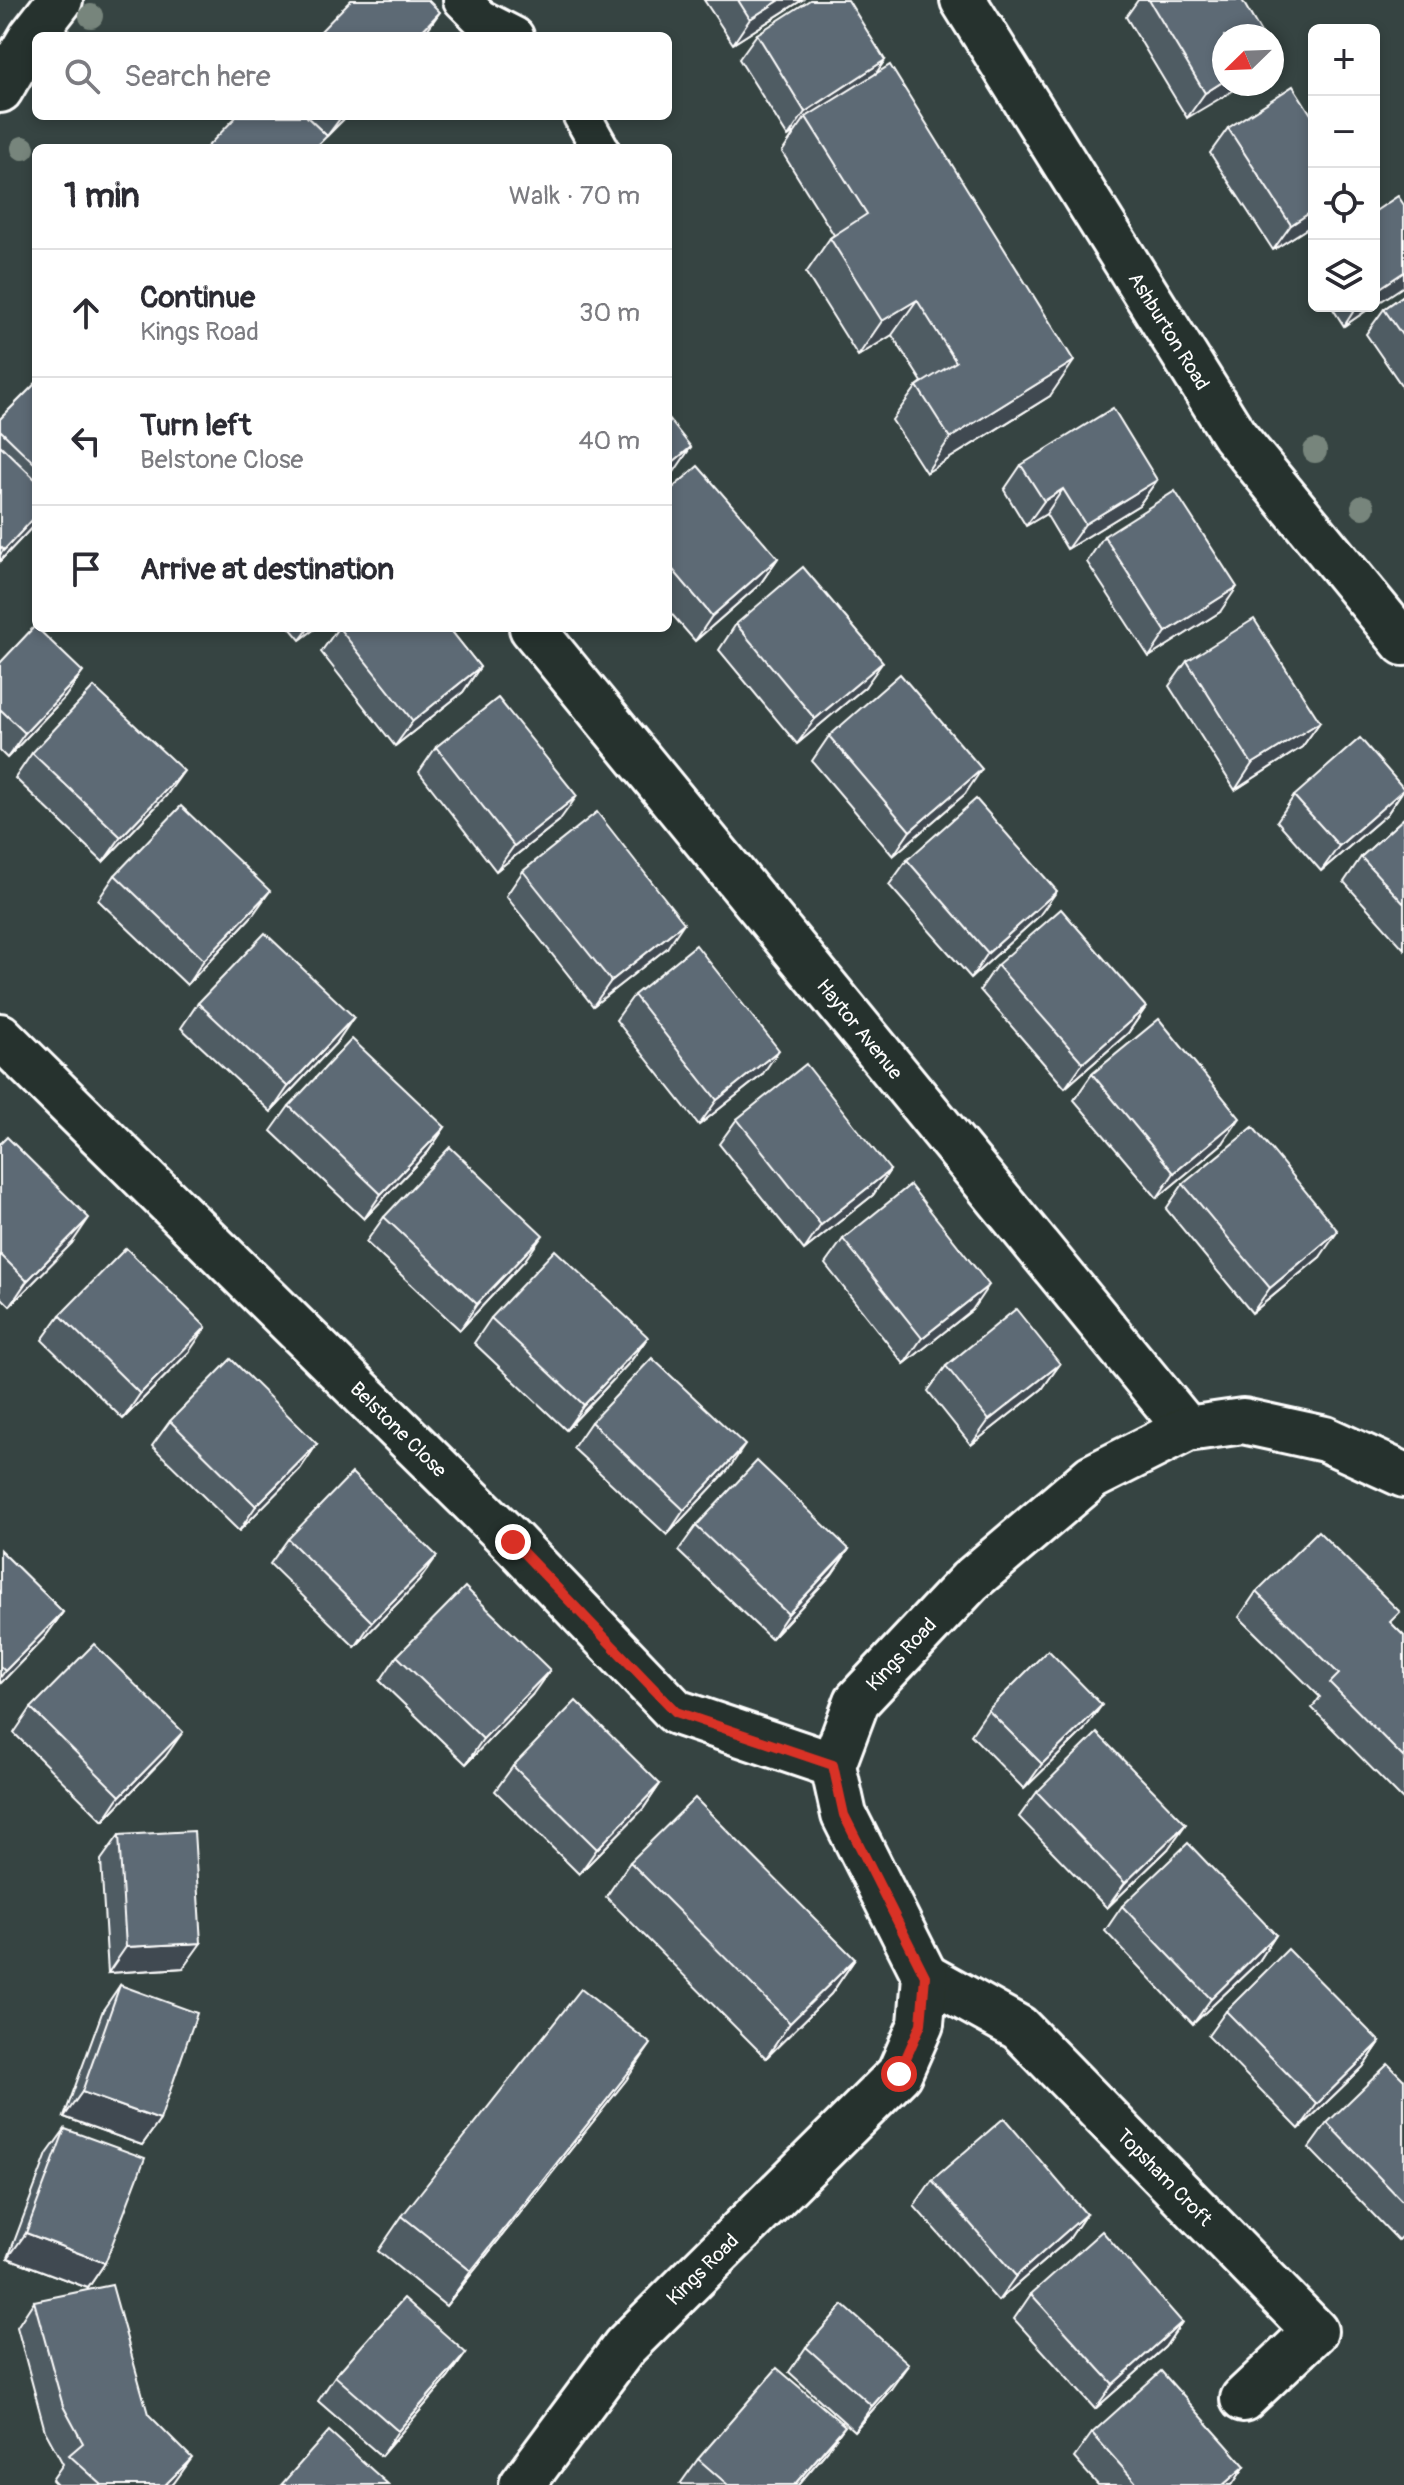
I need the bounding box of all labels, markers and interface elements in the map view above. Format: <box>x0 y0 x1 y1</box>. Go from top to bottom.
north arrow <box>1212 24 1284 96</box>
map controls <box>1308 24 1380 312</box>
button: + <box>1308 24 1380 96</box>
search box <box>32 32 672 120</box>
icon: search <box>60 54 104 98</box>
text: Search here <box>124 58 271 95</box>
button: − <box>1308 96 1380 168</box>
button: locate <box>1308 168 1380 240</box>
text: 1 min <box>64 175 140 218</box>
text: Walk · 70 m <box>509 180 640 212</box>
button: layers <box>1308 240 1380 312</box>
street label: Ashburton Road <box>1123 268 1215 395</box>
text: Continue <box>140 279 255 316</box>
icon: ahead <box>64 291 108 335</box>
text: 30 m <box>579 297 640 329</box>
text: Kings Road <box>140 316 259 348</box>
text: Turn left <box>140 407 251 444</box>
icon: left <box>64 419 108 463</box>
text: 40 m <box>578 425 640 457</box>
text: Belstone Close <box>140 444 303 476</box>
icon: arrive <box>64 547 108 591</box>
text: Arrive at destination <box>140 551 394 588</box>
street label: Haytor Avenue <box>811 974 908 1085</box>
street label: Belstone Close <box>345 1377 452 1483</box>
route end <box>495 1524 531 1560</box>
street label: Kings Road <box>861 1613 942 1696</box>
route start <box>881 2056 917 2092</box>
street label: Topsham Croft <box>1111 2124 1218 2232</box>
street label: Kings Road <box>661 2228 744 2311</box>

